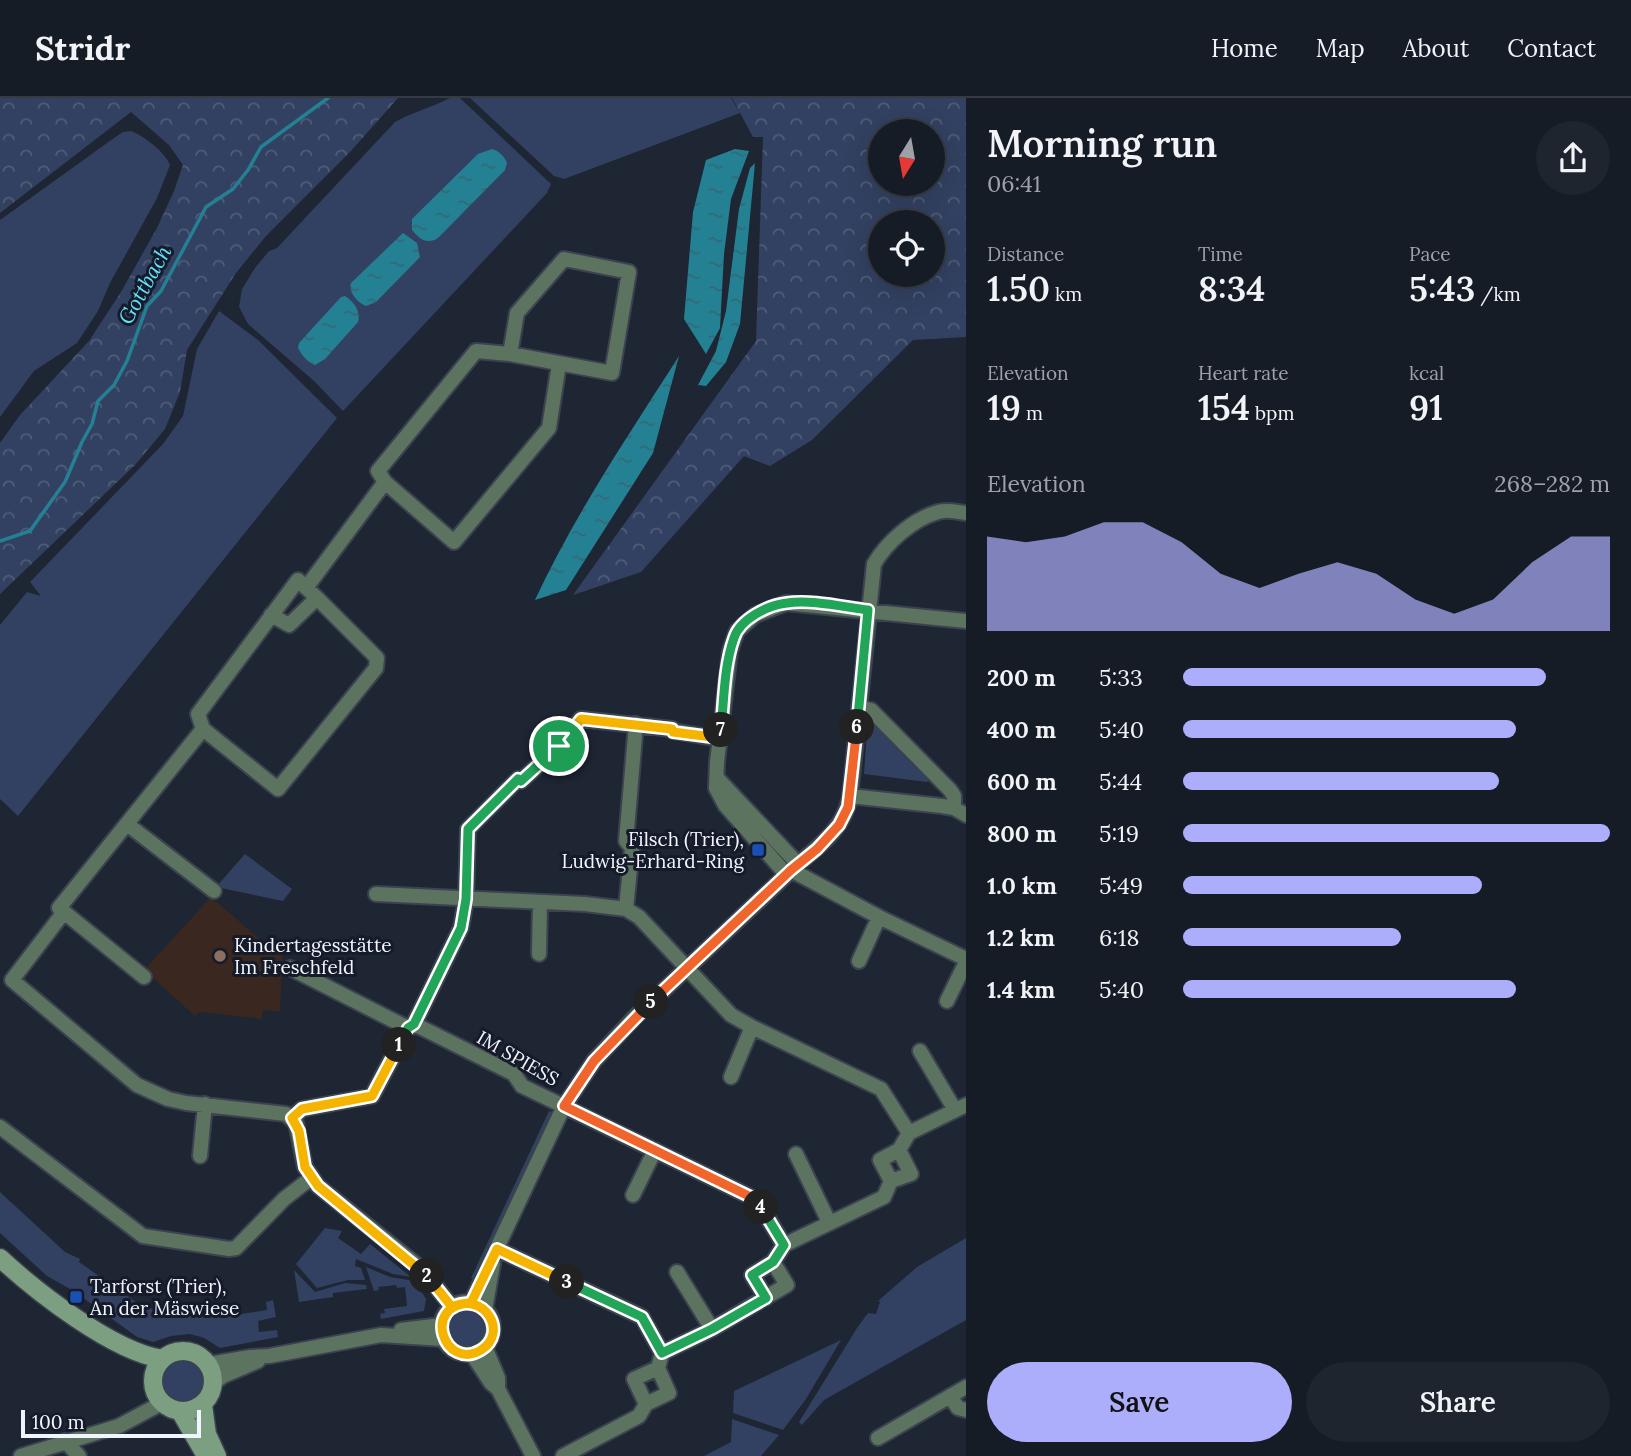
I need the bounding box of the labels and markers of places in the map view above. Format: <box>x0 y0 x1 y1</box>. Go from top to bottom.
pin: 6 <box>840 710 874 744</box>
pin: 7 <box>704 712 738 748</box>
pin <box>529 716 589 776</box>
place label: Filsch (Trier), Ludwig-Erhard-Ring <box>561 827 744 873</box>
marker: Filsch (Trier), Ludwig-Erhard-Ring <box>750 842 766 858</box>
place label: Kindertagesstätte Im Freschfeld <box>234 933 392 979</box>
marker: Kindertagesstätte Im Freschfeld <box>212 948 228 964</box>
pin: 5 <box>634 984 668 1020</box>
pin: 1 <box>382 1028 416 1062</box>
pin: 4 <box>744 1190 778 1224</box>
pin: 2 <box>410 1258 444 1294</box>
pin: 3 <box>550 1264 584 1300</box>
place label: Tarforst (Trier), An der Mäswiese <box>89 1274 239 1320</box>
marker: Tarforst (Trier), An der Mäswiese <box>68 1289 84 1305</box>

